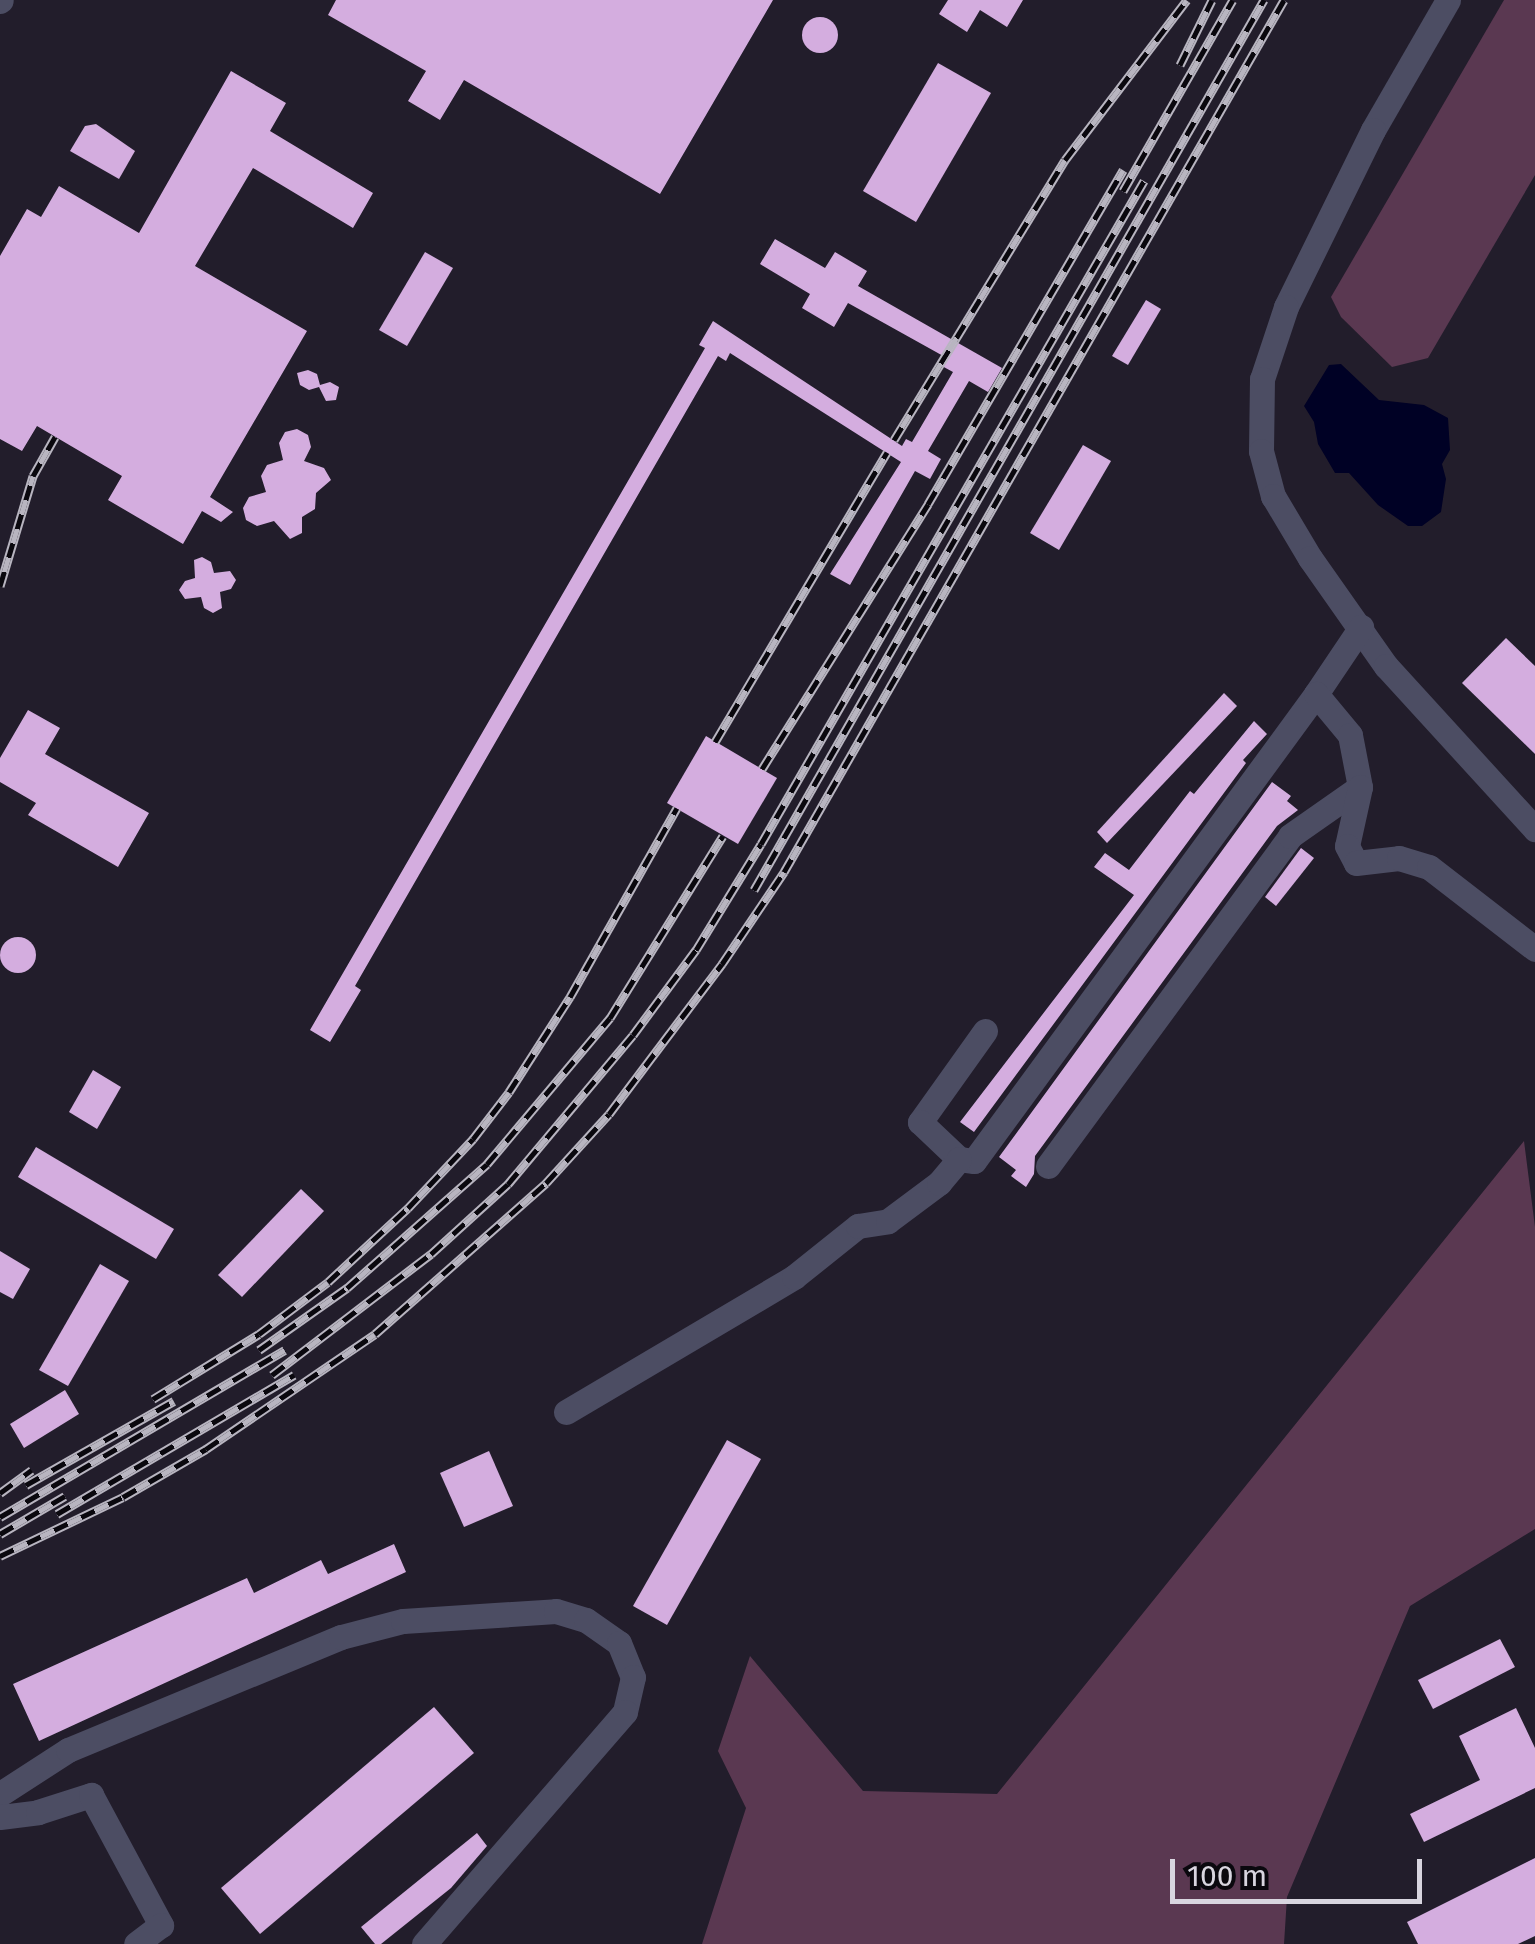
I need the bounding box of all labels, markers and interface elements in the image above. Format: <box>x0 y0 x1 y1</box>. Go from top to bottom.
scale bar <box>1175 1839 1428 1901</box>
text: 100 m <box>1187 1858 1267 1894</box>

